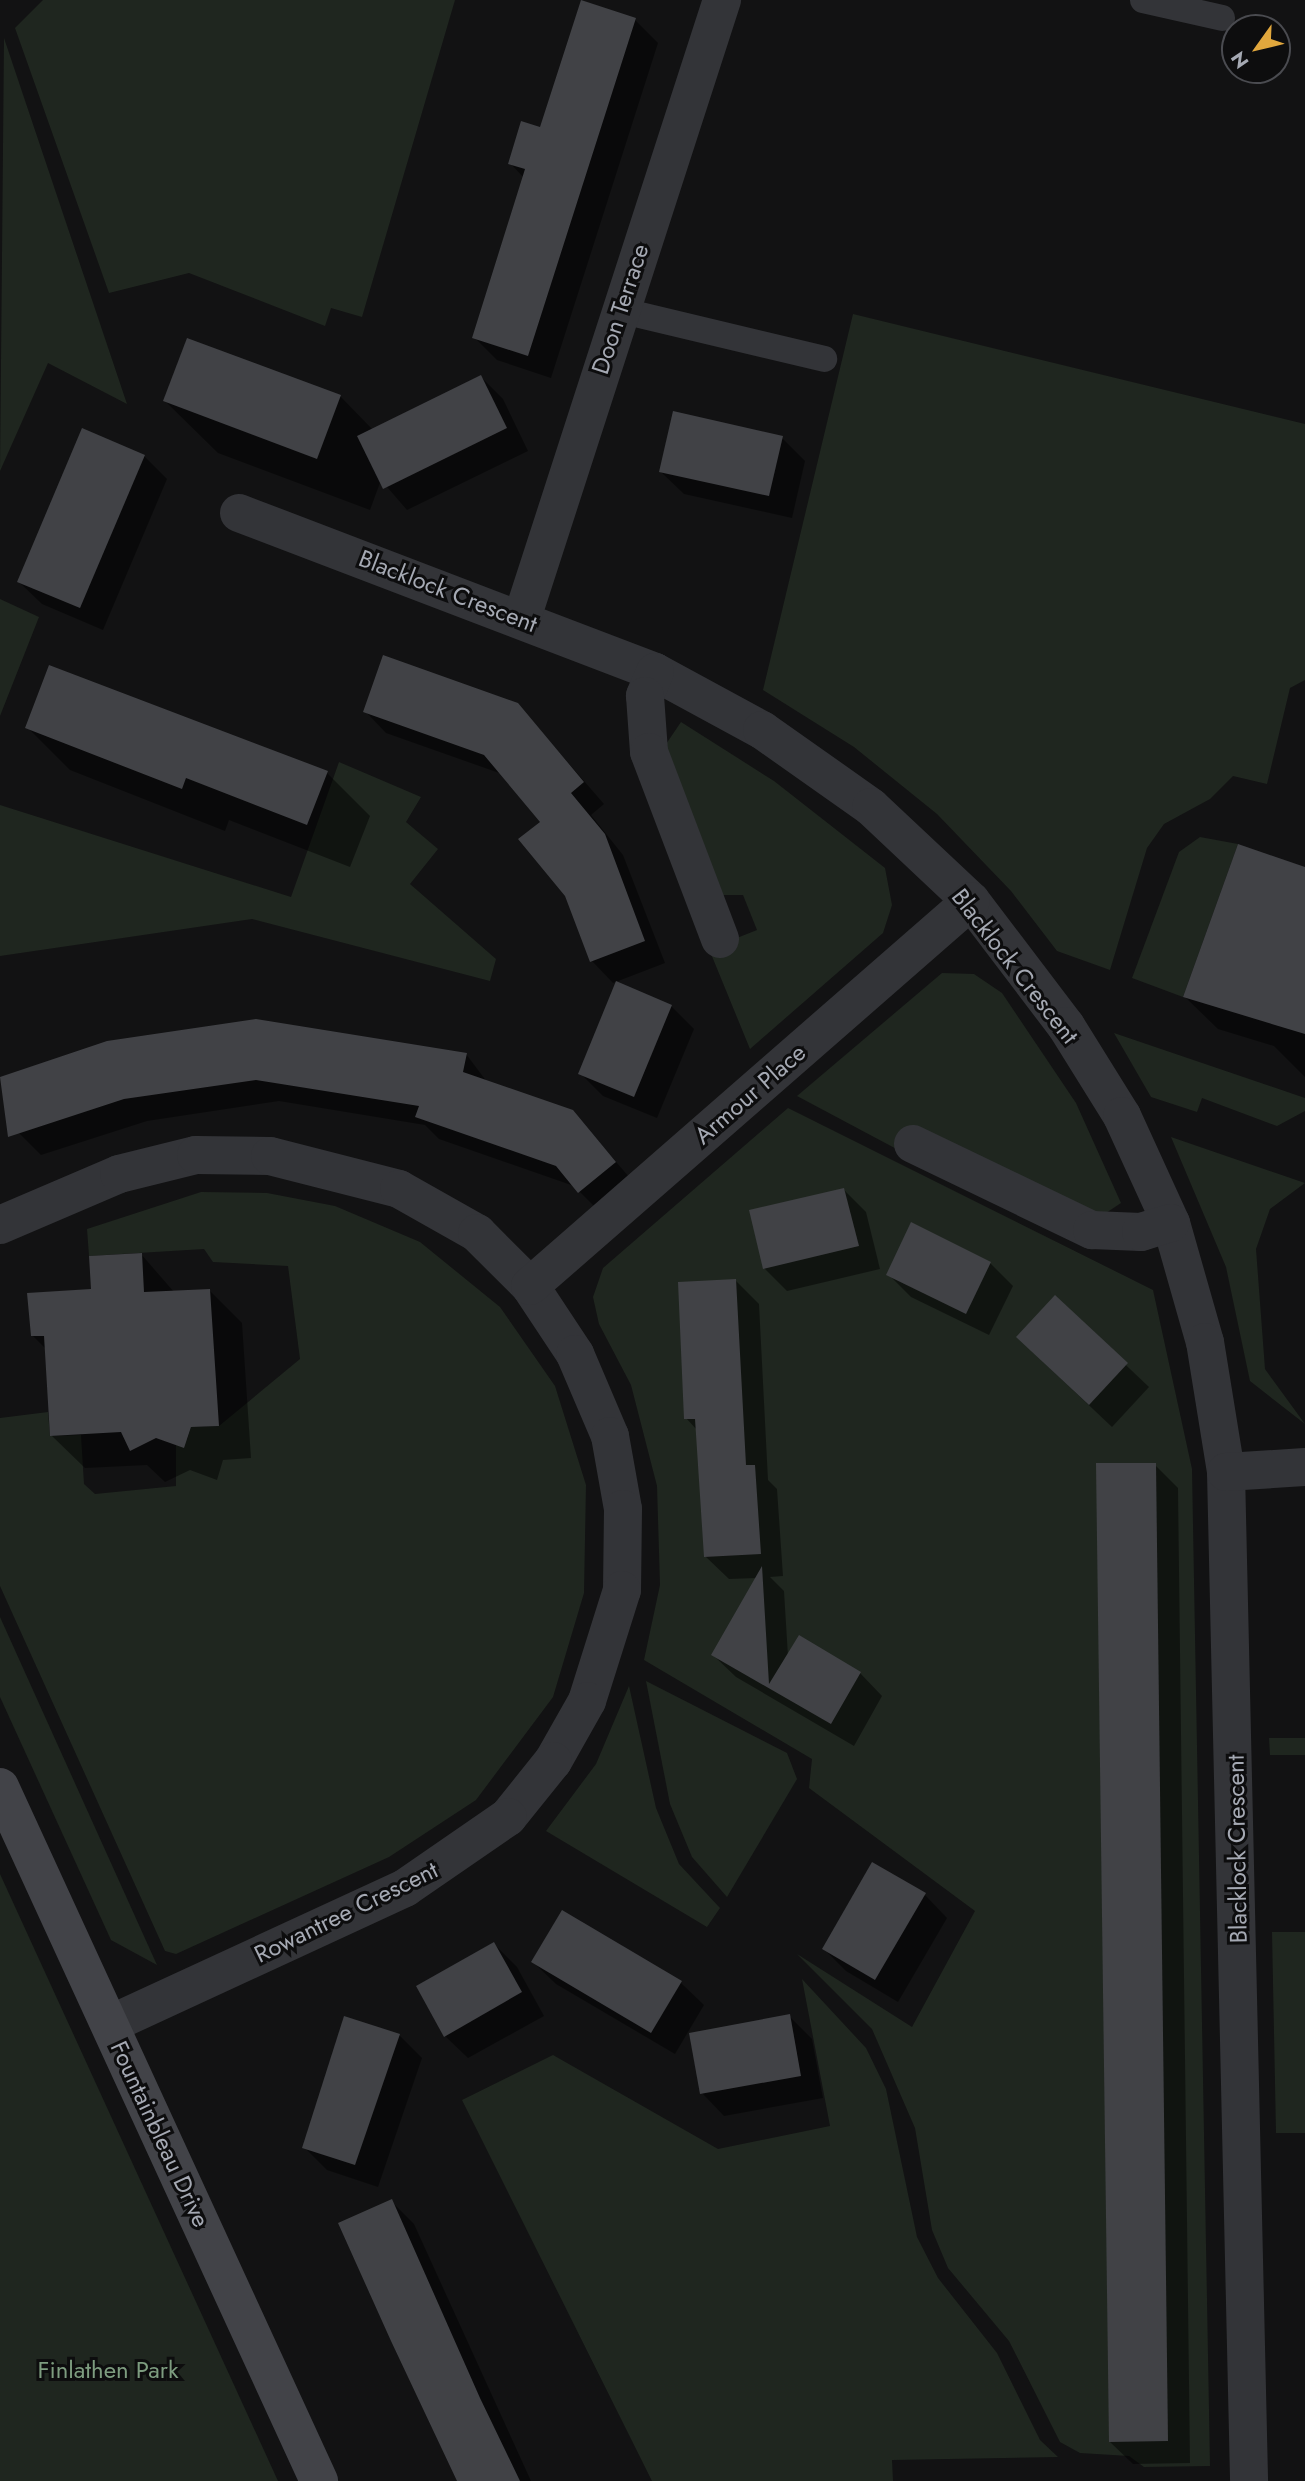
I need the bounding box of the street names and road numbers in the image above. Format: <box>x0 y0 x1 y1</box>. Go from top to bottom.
street label: Doon Terrace <box>585 240 655 378</box>
street label: Blacklock Crescent <box>355 544 541 638</box>
street label: Blacklock Crescent <box>946 883 1084 1049</box>
street label: Armour Place <box>688 1038 812 1150</box>
street label: Blacklock Crescent <box>1221 1754 1253 1944</box>
street label: Rowantree Crescent <box>249 1855 443 1969</box>
street label: Fountainbleau Drive <box>104 2036 216 2232</box>

